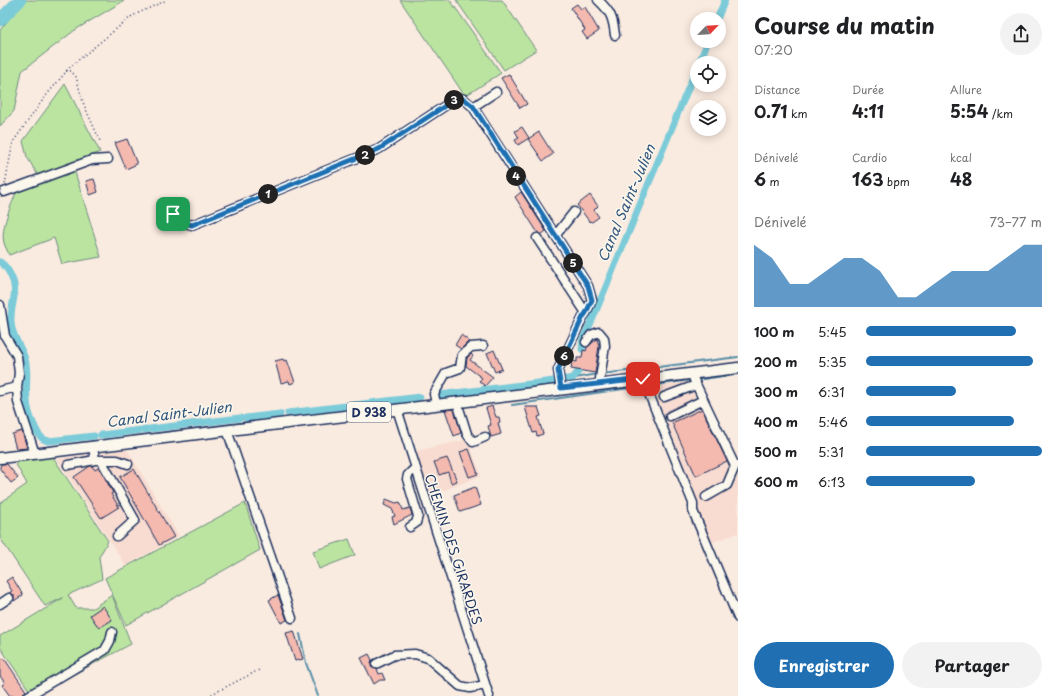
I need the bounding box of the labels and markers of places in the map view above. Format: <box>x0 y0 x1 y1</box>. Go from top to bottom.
pin: 3 <box>444 90 464 110</box>
pin: 2 <box>355 145 375 165</box>
pin: 4 <box>506 166 526 186</box>
pin: 1 <box>258 184 278 204</box>
pin <box>156 197 190 231</box>
pin: 5 <box>563 253 583 273</box>
pin: 6 <box>554 346 574 366</box>
pin <box>626 362 660 396</box>

